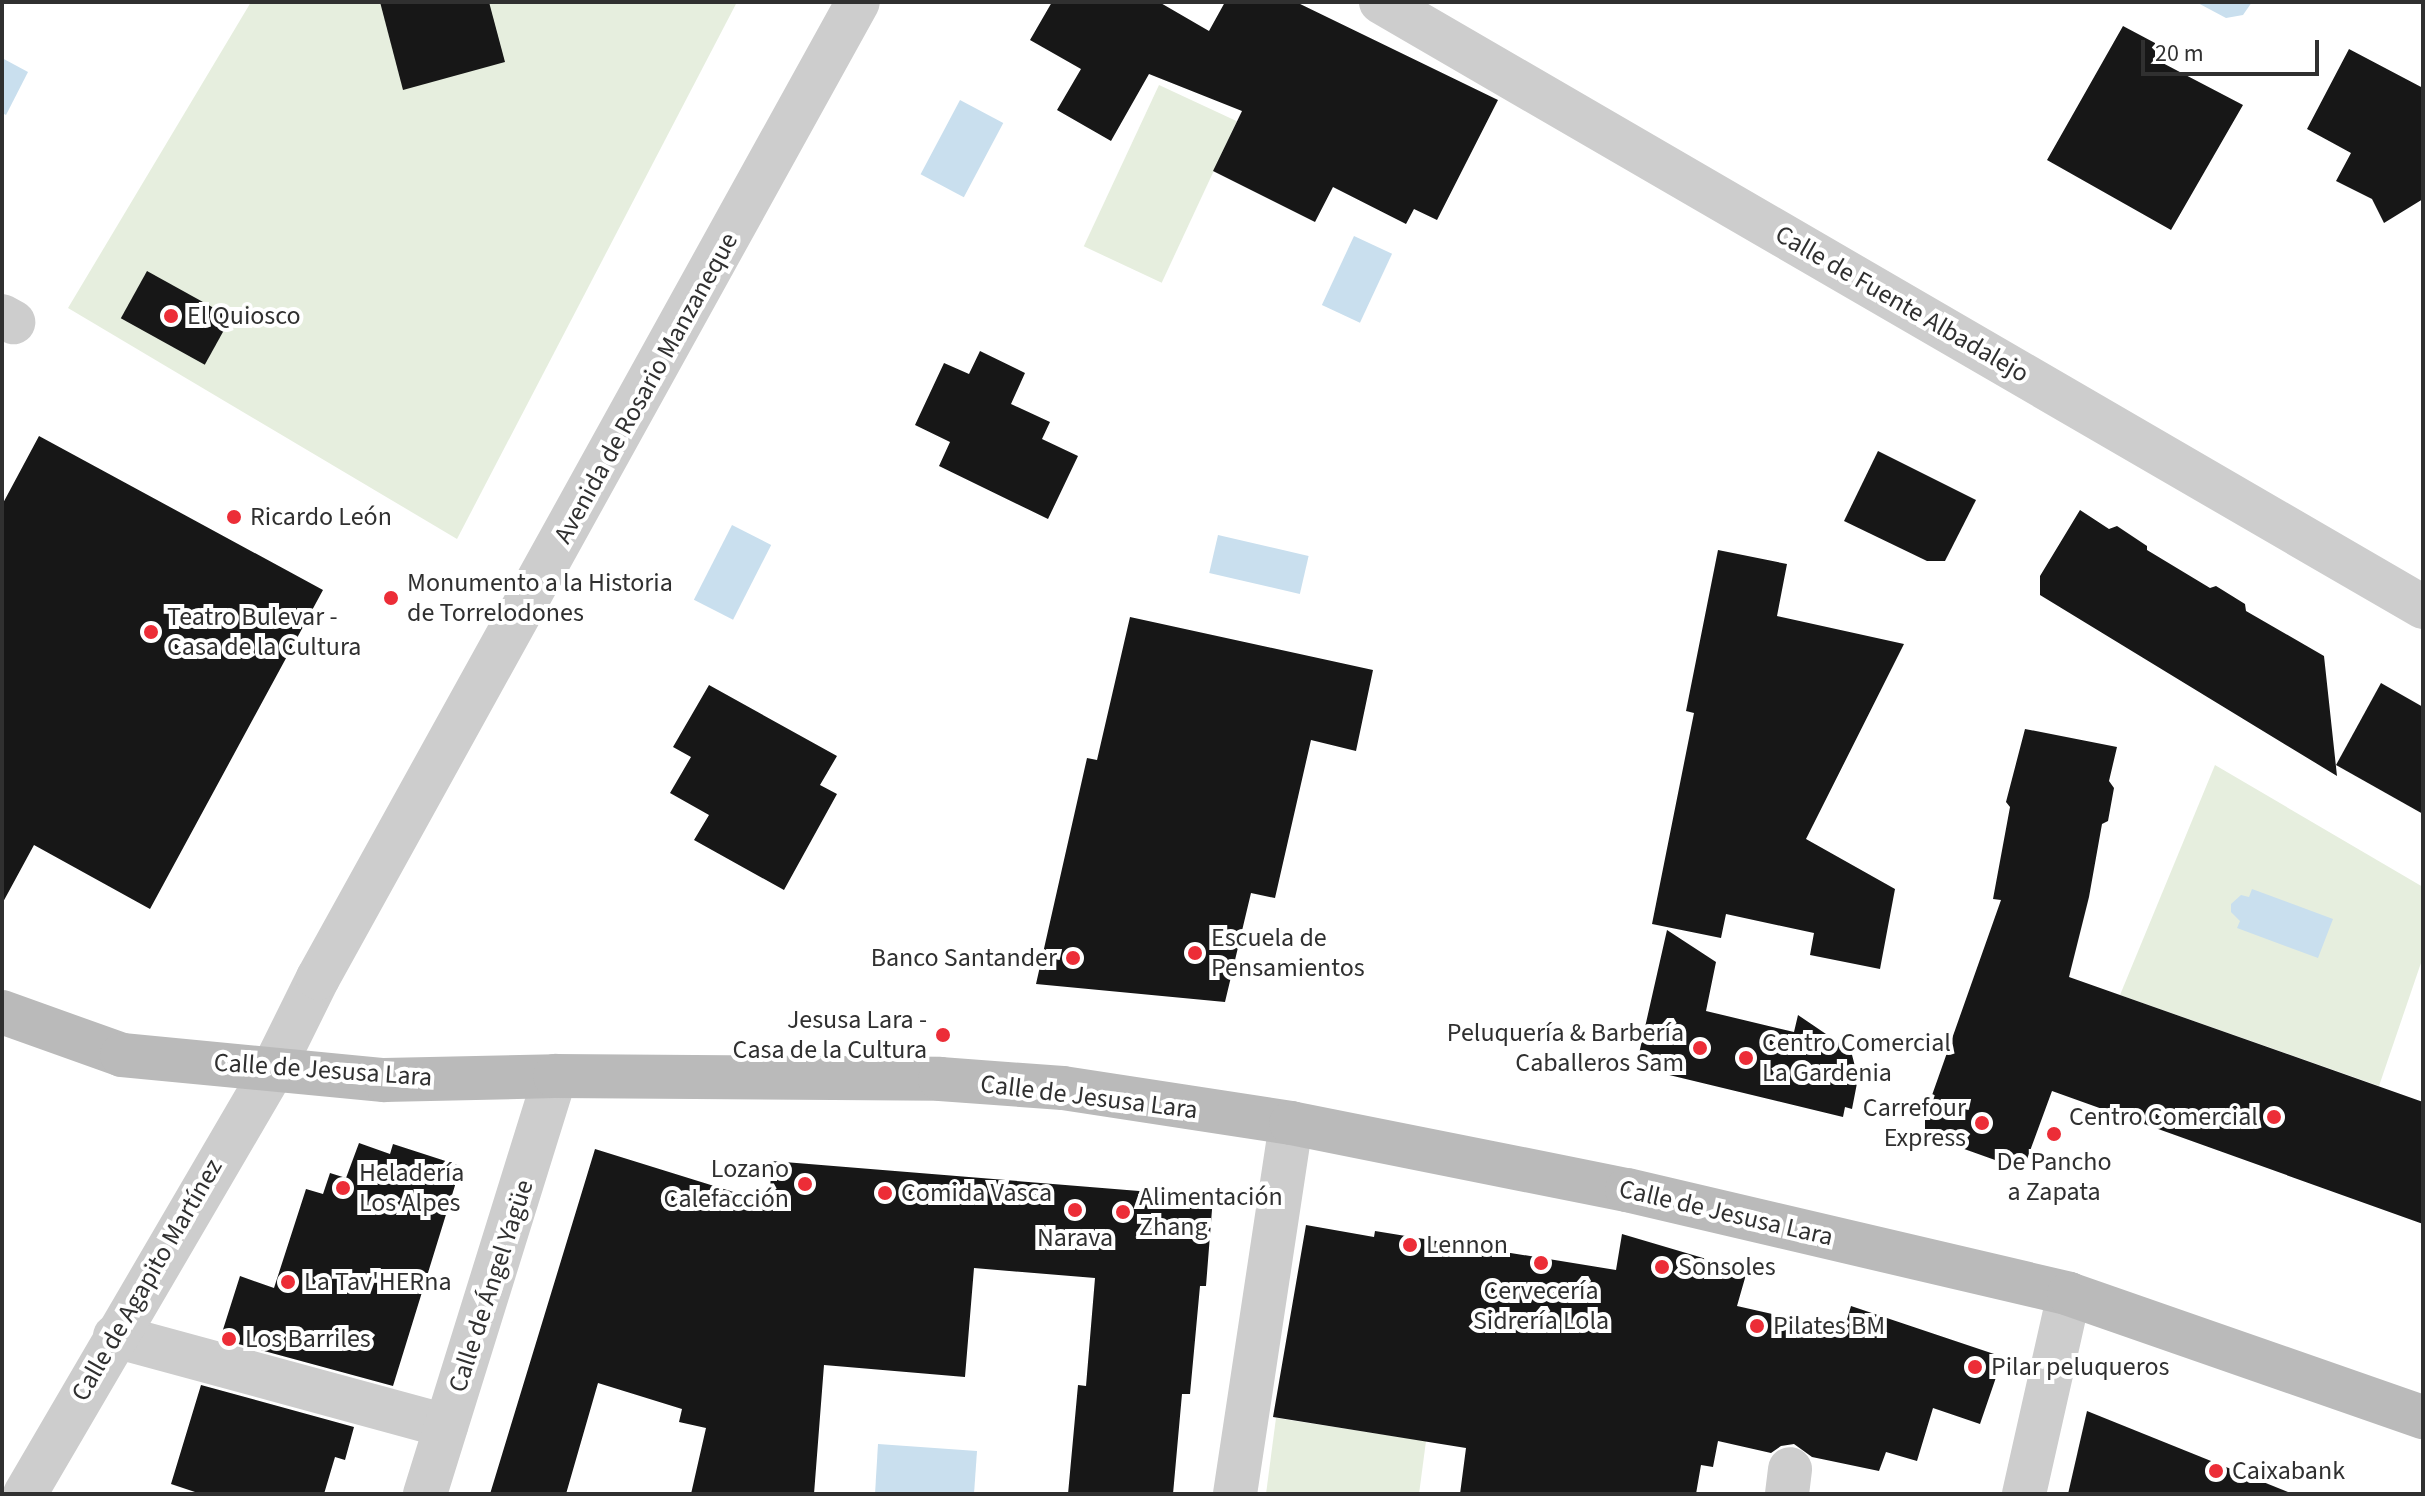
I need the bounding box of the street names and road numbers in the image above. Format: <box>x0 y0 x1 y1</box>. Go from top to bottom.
street label: Calle de Fuente Albadalejo <box>1770 219 2034 389</box>
street label: Avenida de Rosario Manzaneque <box>547 227 745 549</box>
street label: Calle de Jesusa Lara <box>213 1047 433 1093</box>
street label: Calle de Jesusa Lara <box>979 1068 1199 1126</box>
street label: Calle de Agapito Martínez <box>65 1153 229 1407</box>
street label: Calle de Jesusa Lara <box>1616 1173 1836 1253</box>
street label: Calle de Ángel Yagüe <box>442 1176 540 1396</box>

